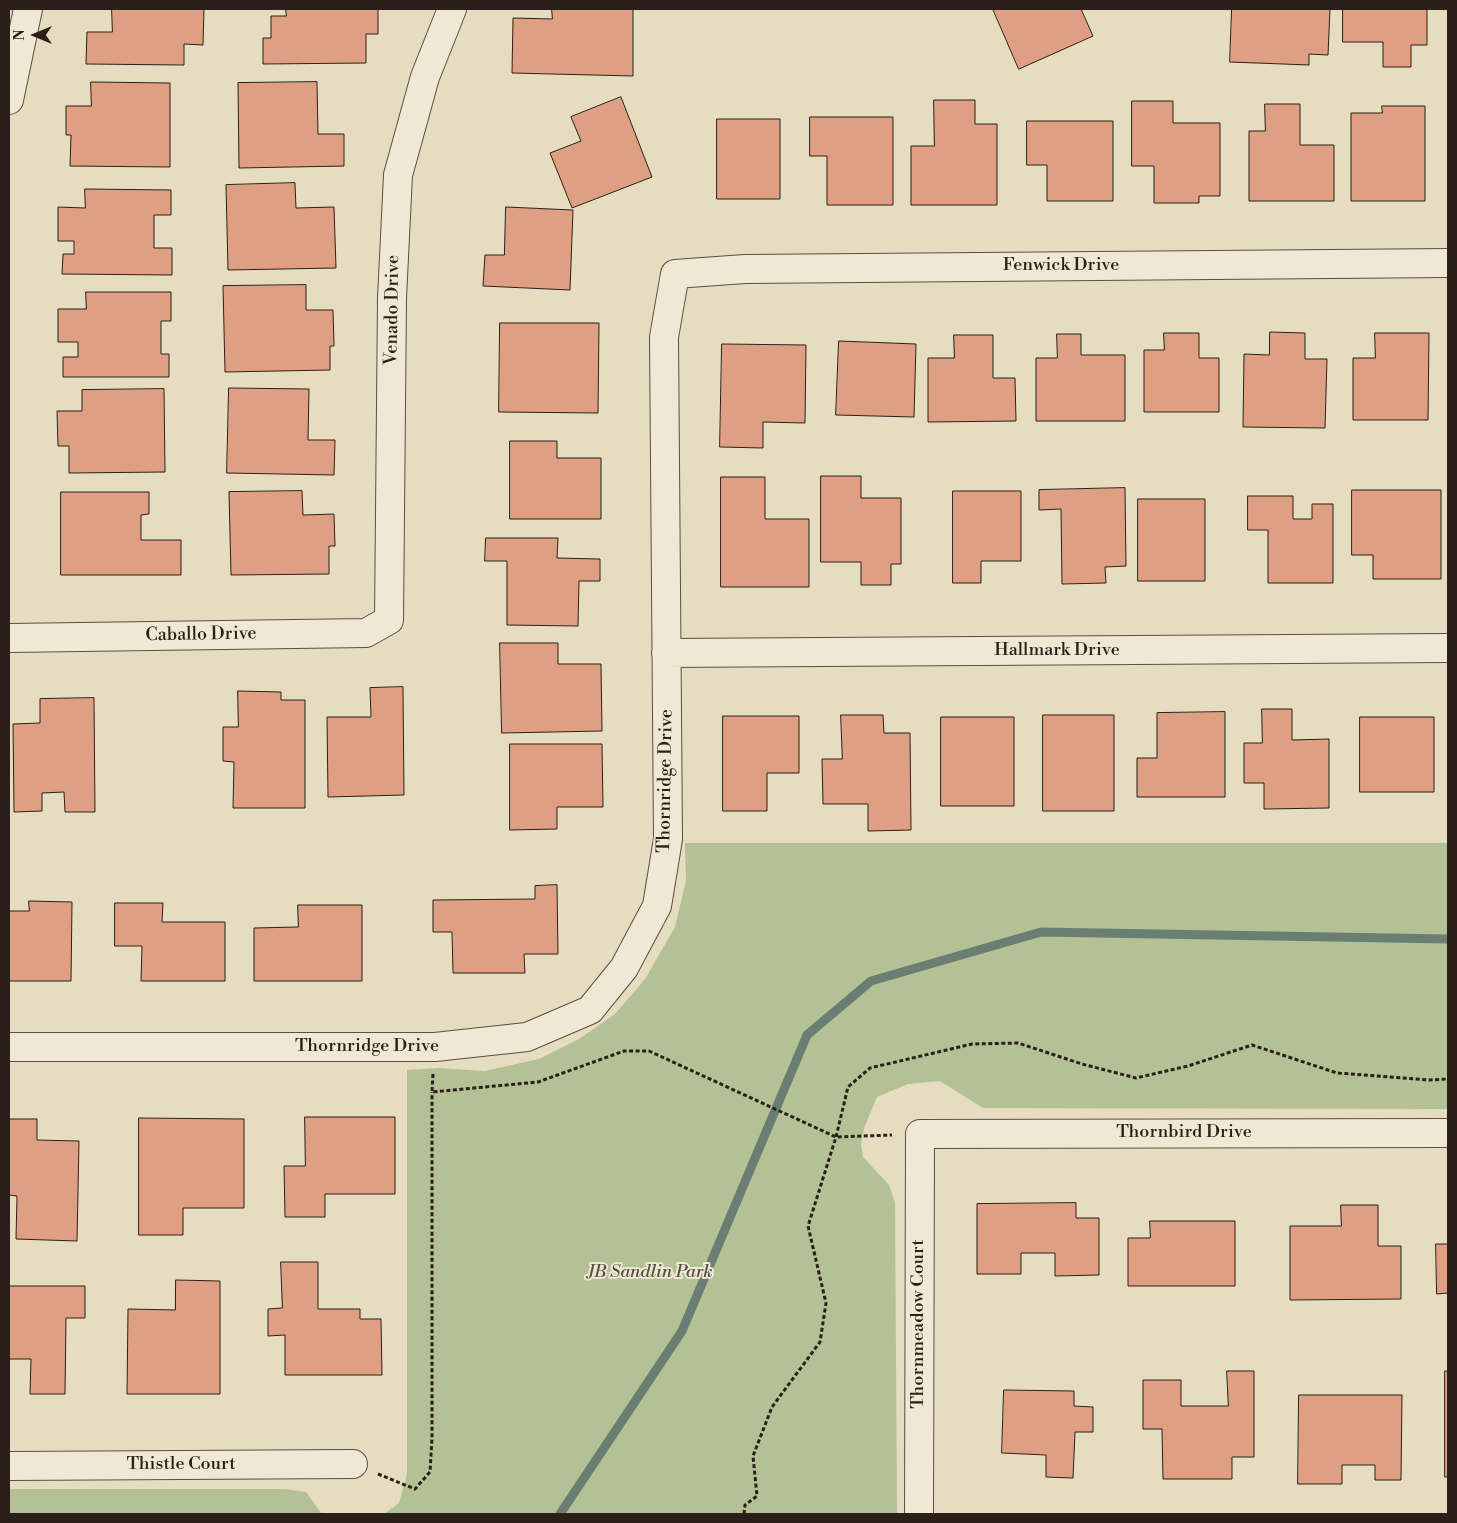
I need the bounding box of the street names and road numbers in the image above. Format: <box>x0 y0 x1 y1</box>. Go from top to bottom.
street label: Venado Drive <box>381 255 405 365</box>
street label: Fenwick Drive <box>1003 255 1119 277</box>
street label: Caballo Drive <box>145 623 257 647</box>
street label: Hallmark Drive <box>994 640 1120 662</box>
street label: Thornridge Drive <box>654 709 678 853</box>
street label: Thornridge Drive <box>295 1036 439 1058</box>
street label: Thornbird Drive <box>1116 1122 1252 1144</box>
street label: Thornmeadow Court <box>908 1239 930 1409</box>
street label: Thistle Court <box>126 1454 236 1476</box>

